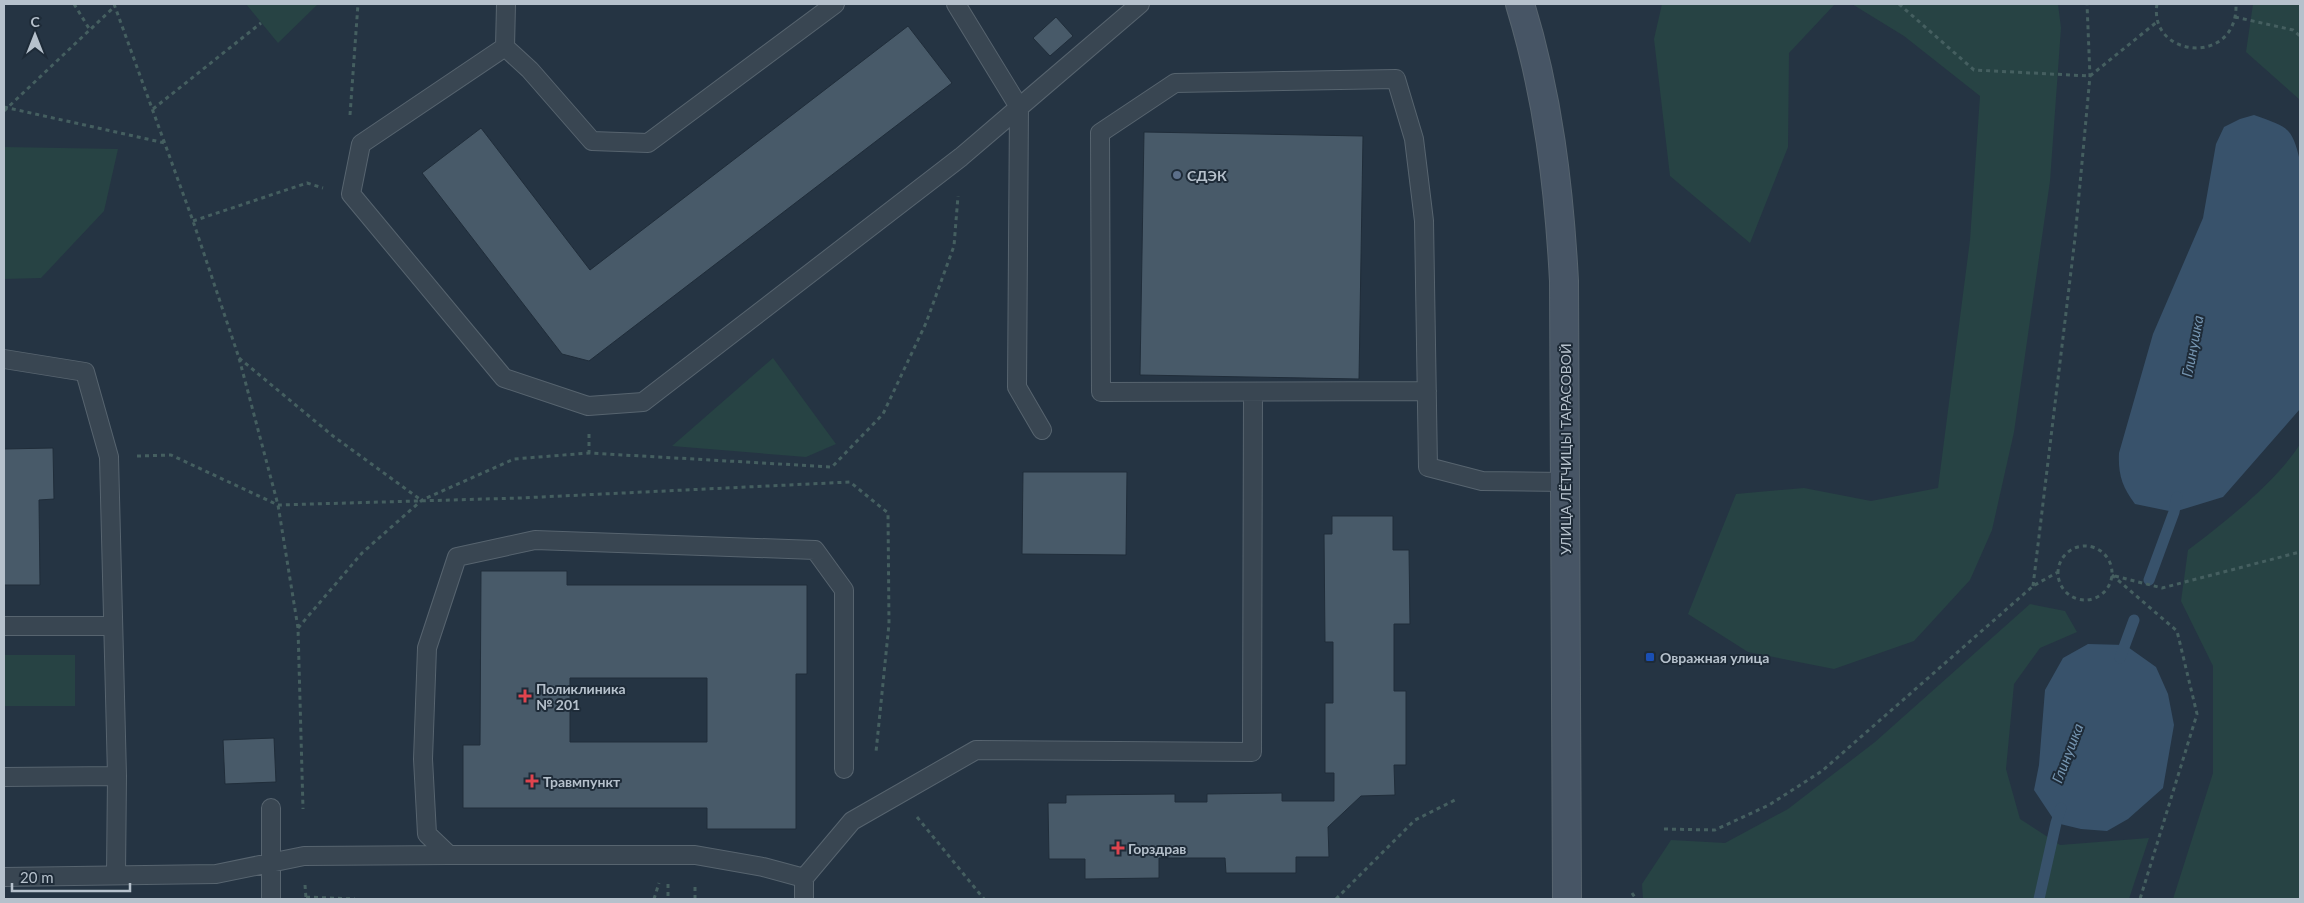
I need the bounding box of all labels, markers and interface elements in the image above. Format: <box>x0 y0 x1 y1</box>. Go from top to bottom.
north arrow <box>10 10 60 60</box>
text: С <box>30 13 40 30</box>
place label: СДЭК <box>1187 167 1227 184</box>
marker: СДЭК <box>1171 169 1183 181</box>
water label: Глинушка <box>2177 313 2207 378</box>
street label: УЛИЦА ЛЁТЧИЦЫ ТАРАСОВОЙ <box>1557 343 1574 555</box>
place label: Овражная улица <box>1660 649 1769 666</box>
marker: Овражная улица <box>1644 651 1656 663</box>
place label: Поликлиника № 201 <box>536 680 626 713</box>
marker: Поликлиника № 201 <box>518 689 532 703</box>
water label: Глинушка <box>2047 720 2087 785</box>
place label: Травмпункт <box>543 773 621 790</box>
marker: Травмпункт <box>525 774 539 788</box>
place label: Горздрав <box>1128 840 1186 857</box>
marker: Горздрав <box>1112 842 1124 854</box>
scale bar <box>12 860 130 892</box>
text: 20 m <box>20 868 54 886</box>

